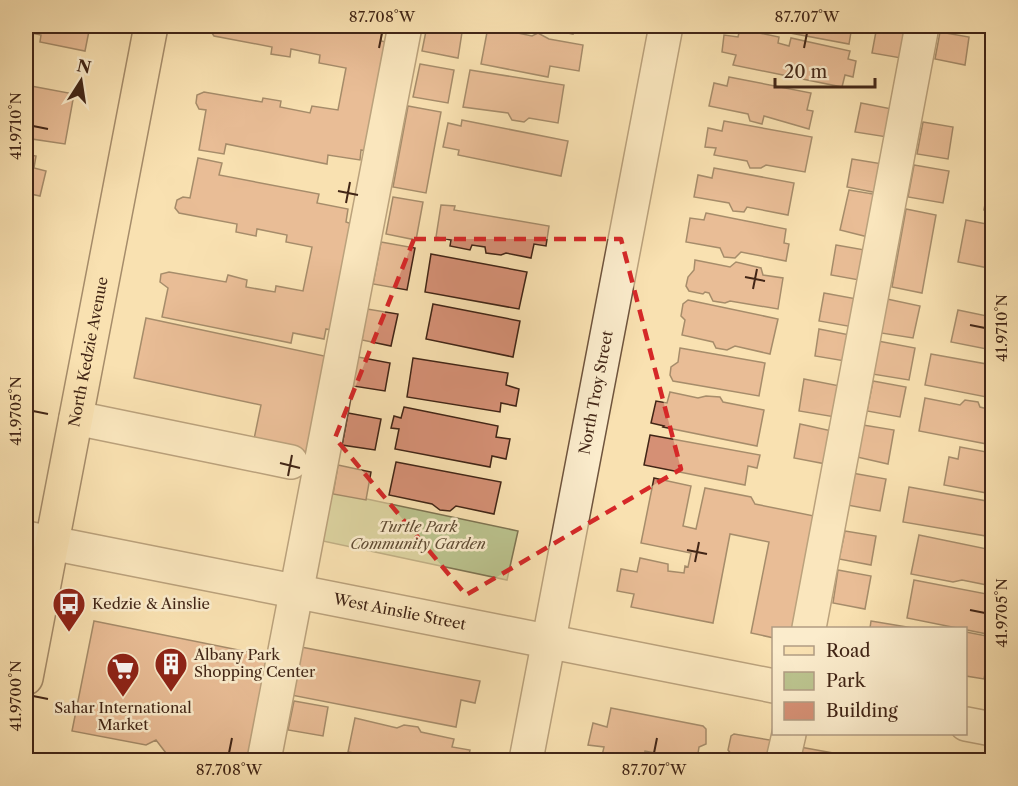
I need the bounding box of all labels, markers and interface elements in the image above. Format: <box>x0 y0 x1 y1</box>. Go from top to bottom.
text: 87.708°W <box>349 7 416 26</box>
text: 87.707°W <box>775 7 840 26</box>
north arrow <box>51 51 111 111</box>
scale bar <box>775 51 876 89</box>
text: N <box>75 55 93 78</box>
text: 20 m <box>784 61 828 83</box>
text: 41.9710°N <box>6 92 25 160</box>
street label: North Kedzie Avenue <box>64 275 112 429</box>
text: 41.9710°N <box>992 294 1011 362</box>
street label: North Troy Street <box>574 328 617 456</box>
text: 41.9705°N <box>6 376 25 446</box>
park label: Turtle Park Community Garden <box>350 517 486 553</box>
text: 41.9705°N <box>992 578 1011 648</box>
bus stop icon: Kedzie & Ainslie <box>51 586 87 633</box>
street label: West Ainslie Street <box>331 589 468 634</box>
place label: Kedzie & Ainslie <box>92 594 210 613</box>
legend <box>772 627 967 735</box>
text: Road <box>826 640 871 662</box>
place label: Albany Park Shopping Center <box>193 645 316 681</box>
building icon: Albany Park Shopping Center <box>153 646 189 693</box>
supermarket icon: Sahar International Market <box>105 651 141 698</box>
text: 41.9700°N <box>6 660 25 732</box>
text: Park <box>826 670 867 692</box>
place label: Sahar International Market <box>54 698 192 734</box>
text: Building <box>826 700 898 722</box>
text: 87.708°W <box>196 760 263 779</box>
text: 87.707°W <box>622 760 687 779</box>

